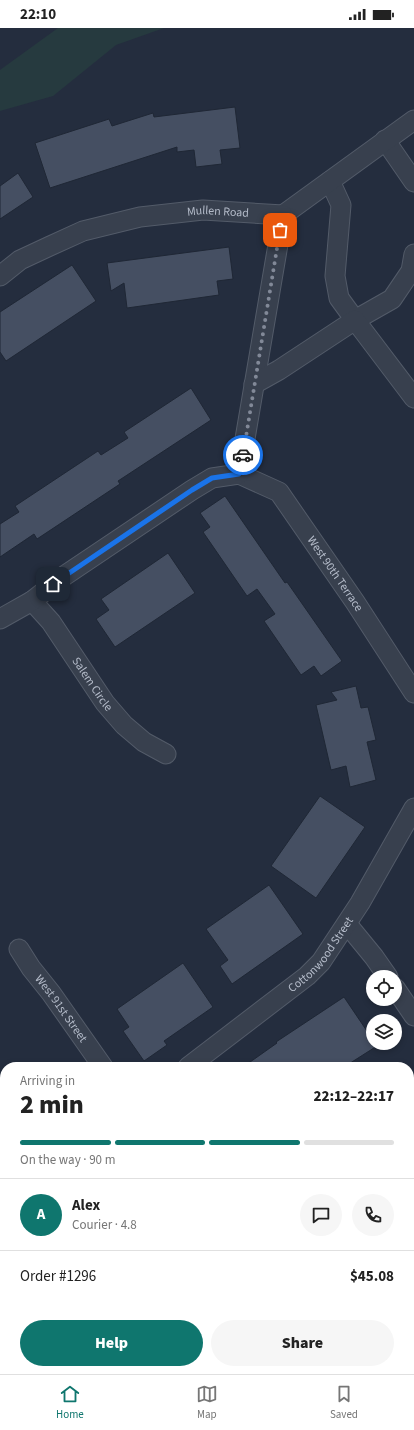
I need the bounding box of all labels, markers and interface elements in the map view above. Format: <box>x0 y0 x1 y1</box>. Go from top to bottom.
text: 22:10 <box>20 4 56 25</box>
street label: Mullen Road <box>186 201 249 221</box>
pin <box>263 213 297 247</box>
icon: bag <box>269 219 291 241</box>
courier <box>223 435 263 475</box>
icon: car <box>232 444 254 466</box>
street label: West 90th Terrace <box>303 532 367 615</box>
pin <box>36 567 70 601</box>
icon: home <box>42 573 64 595</box>
street label: Salem Circle <box>68 654 117 715</box>
street label: Cottonwood Street <box>284 913 357 996</box>
map controls <box>366 970 402 1050</box>
button: locate <box>366 970 402 1006</box>
street label: West 91st Street <box>31 971 92 1046</box>
button: layers <box>366 1014 402 1050</box>
text: Arriving in <box>20 1072 75 1090</box>
text: 2 min <box>20 1086 84 1123</box>
text: 22:12–22:17 <box>313 1086 394 1107</box>
text: On the way · 90 m <box>20 1151 115 1169</box>
button: chat <box>300 1194 342 1236</box>
button: phone <box>352 1194 394 1236</box>
text: Alex <box>72 1195 100 1216</box>
text: A <box>37 1204 45 1225</box>
text: Courier · 4.8 <box>72 1216 137 1234</box>
text: Order #1296 <box>20 1266 96 1287</box>
text: $45.08 <box>350 1266 394 1287</box>
button: Help <box>20 1320 203 1366</box>
button: Share <box>211 1320 394 1366</box>
tab: Home <box>56 1383 84 1422</box>
tab: Map <box>196 1383 218 1422</box>
tab: Saved <box>330 1383 358 1422</box>

